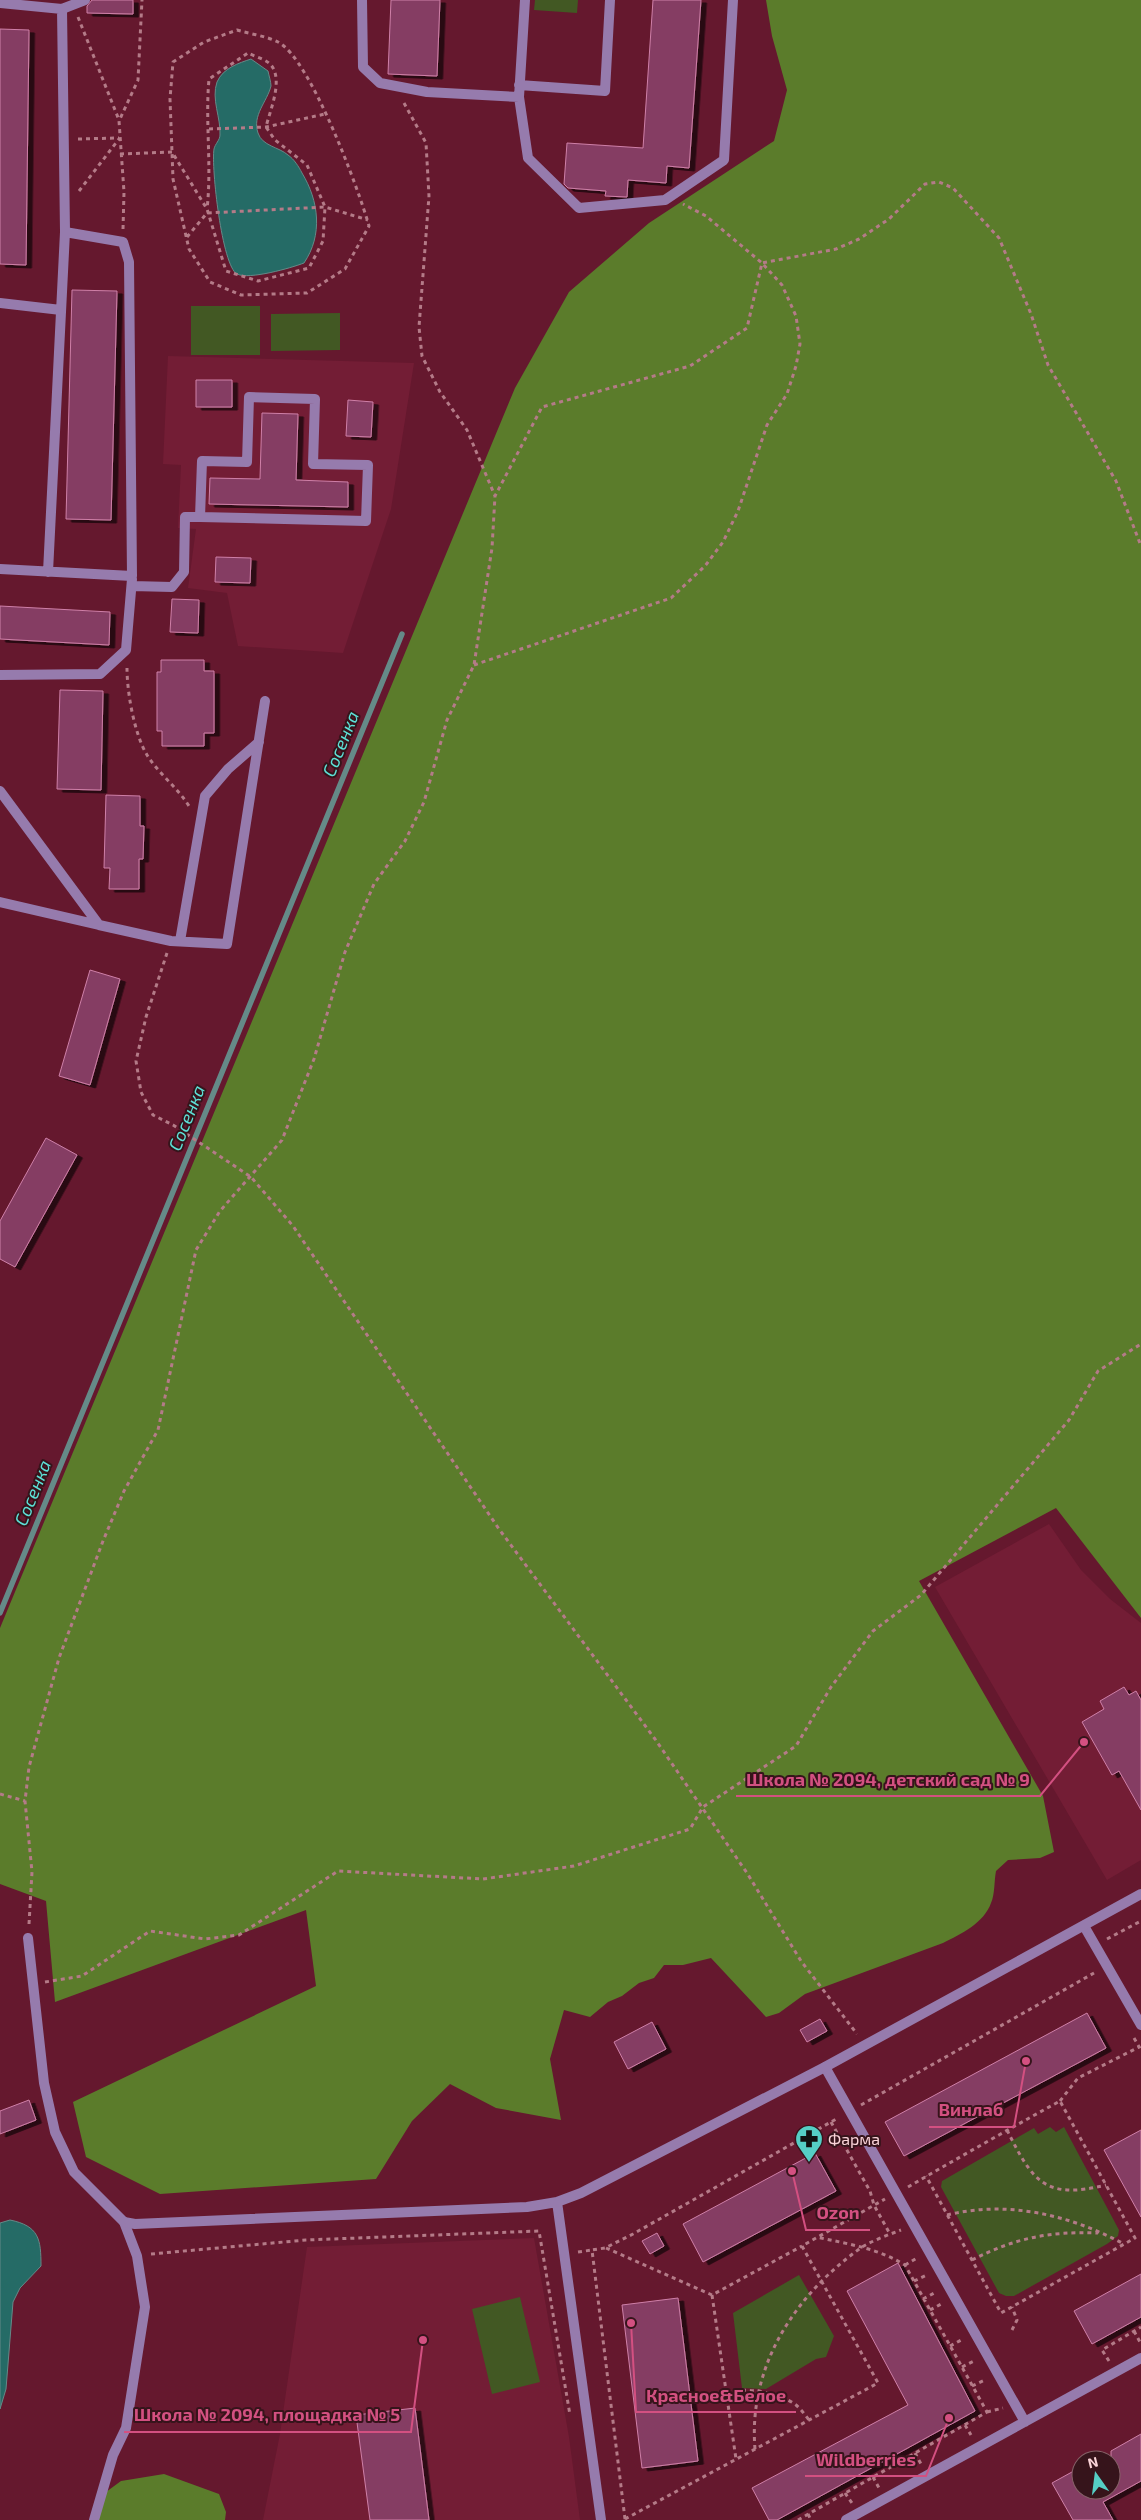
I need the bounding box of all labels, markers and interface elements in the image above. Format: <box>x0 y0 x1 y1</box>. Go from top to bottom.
water label: Сосенка <box>317 708 363 780</box>
water label: Сосенка <box>163 1082 209 1154</box>
water label: Сосенка <box>9 1457 55 1529</box>
callout: Школа № 2094, детский сад № 9 <box>736 1763 1040 1796</box>
text: Школа № 2094, детский сад № 9 <box>746 1768 1030 1790</box>
callout: Винлаб <box>929 2094 1014 2127</box>
text: Винлаб <box>938 2098 1004 2120</box>
pharmacy icon: Фарма <box>794 2124 824 2163</box>
place label: Фарма <box>828 2129 880 2148</box>
callout: Ozon <box>806 2197 870 2230</box>
text: Ozon <box>816 2201 860 2223</box>
callout: Красное&Белое <box>636 2379 796 2412</box>
text: Красное&Белое <box>646 2384 786 2406</box>
callout: Школа № 2094, площадка № 5 <box>124 2399 411 2432</box>
text: Школа № 2094, площадка № 5 <box>134 2403 400 2425</box>
callout: Wildberries <box>805 2443 926 2476</box>
text: Wildberries <box>816 2448 916 2470</box>
north arrow <box>1071 2450 1121 2500</box>
text: N <box>1086 2452 1100 2471</box>

